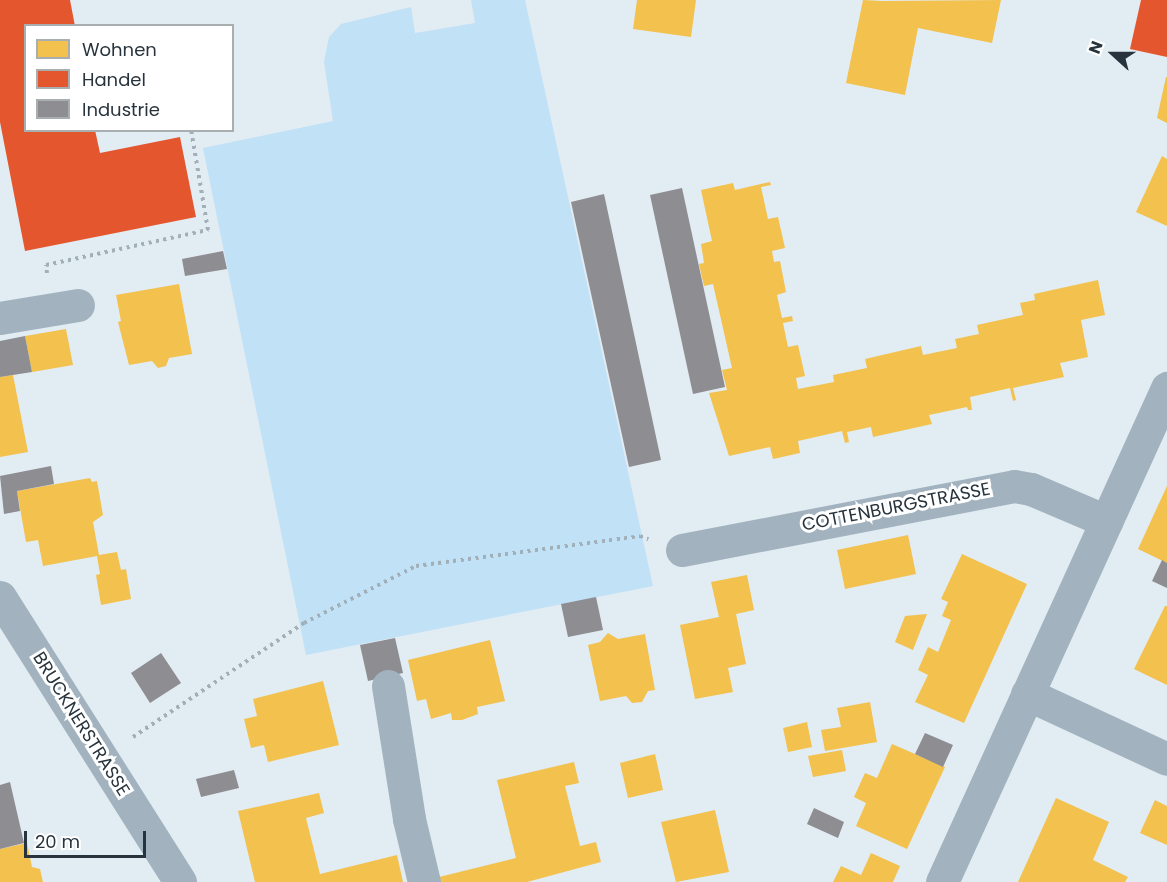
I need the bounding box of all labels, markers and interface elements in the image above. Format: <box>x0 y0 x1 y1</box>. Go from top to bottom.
legend <box>24 24 234 132</box>
north arrow <box>1083 24 1143 84</box>
text: Wohnen <box>82 37 157 62</box>
text: N <box>1083 38 1109 57</box>
text: Handel <box>82 67 146 92</box>
text: Industrie <box>82 97 160 122</box>
street label: COTTENBURGSTRASSE <box>800 478 992 536</box>
street label: BRUCKNERSTRASSE <box>28 648 134 800</box>
scale bar <box>27 819 148 857</box>
text: 20 m <box>35 829 80 854</box>

